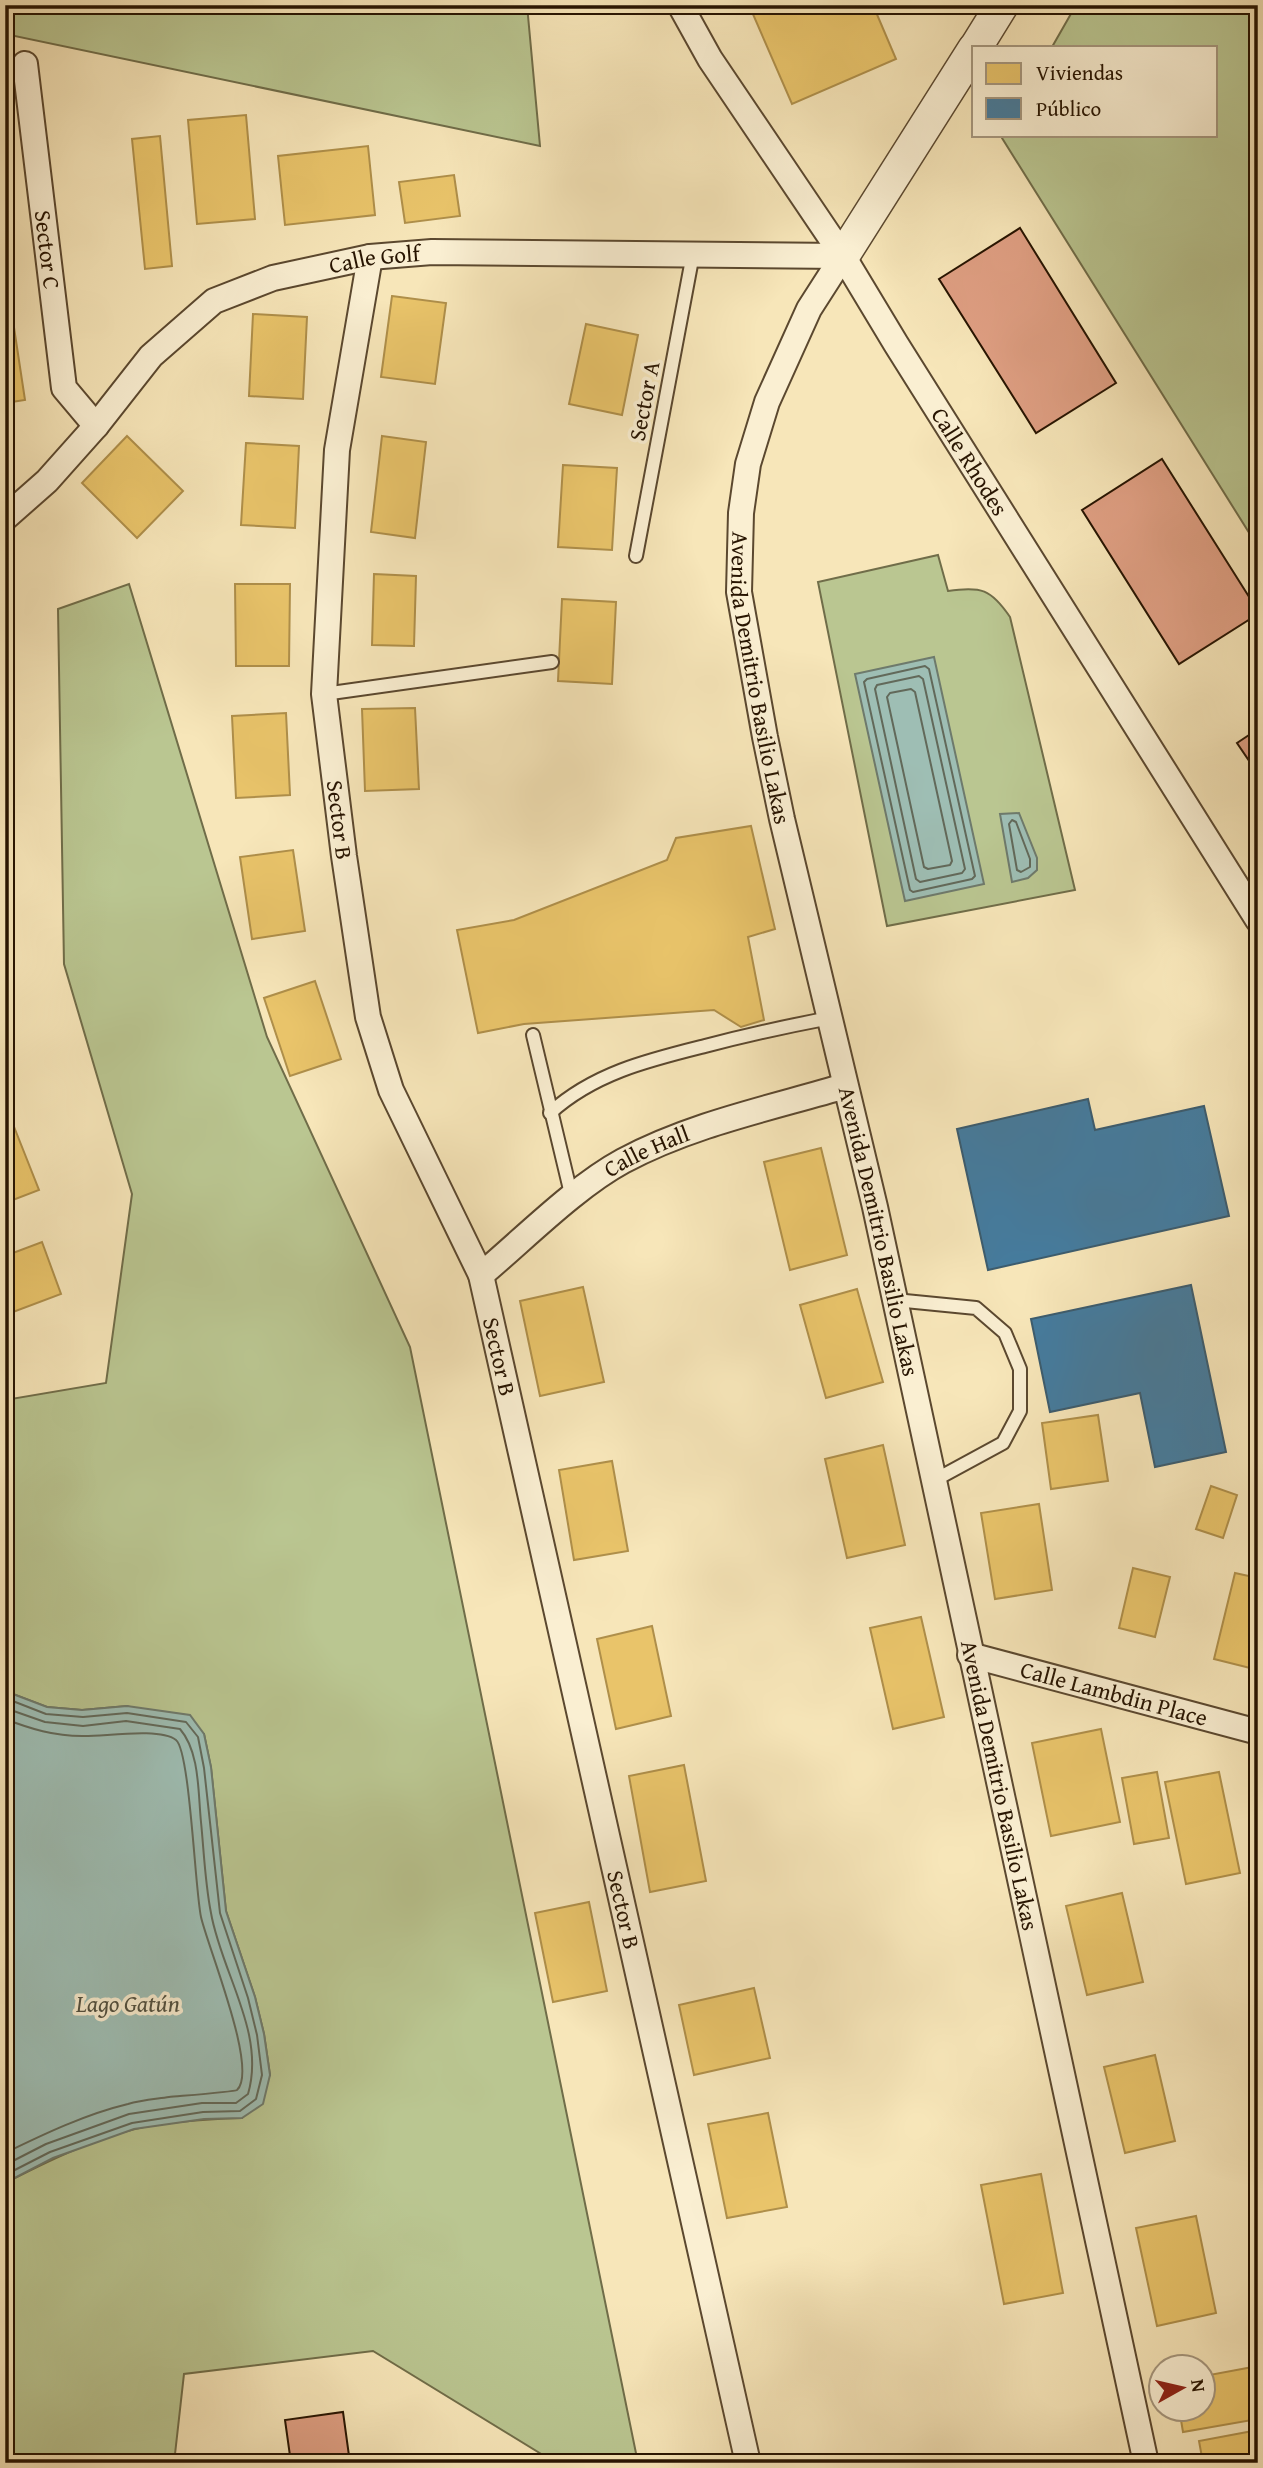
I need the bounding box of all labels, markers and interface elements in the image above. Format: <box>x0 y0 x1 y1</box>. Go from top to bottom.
legend <box>972 46 1218 136</box>
text: Viviendas <box>1036 57 1123 88</box>
text: Público <box>1036 93 1101 124</box>
street label: Sector C <box>27 208 69 291</box>
street label: Calle Golf <box>326 236 424 281</box>
street label: Sector A <box>620 358 667 444</box>
street label: Calle Rhodes <box>924 401 1017 522</box>
street label: Avenida Demitrio Basilio Lakas <box>723 531 800 827</box>
street label: Sector B <box>319 778 361 861</box>
street label: Avenida Demitrio Basilio Lakas <box>831 1083 928 1379</box>
street label: Calle Hall <box>597 1116 694 1185</box>
street label: Sector B <box>475 1314 525 1399</box>
street label: Avenida Demitrio Basilio Lakas <box>953 1637 1048 1933</box>
street label: Calle Lambdin Place <box>1017 1652 1211 1734</box>
street label: Sector B <box>599 1867 649 1952</box>
water label: Lago Gatún <box>75 1986 180 2021</box>
north arrow <box>1148 2352 1218 2422</box>
text: N <box>1184 2377 1214 2394</box>

